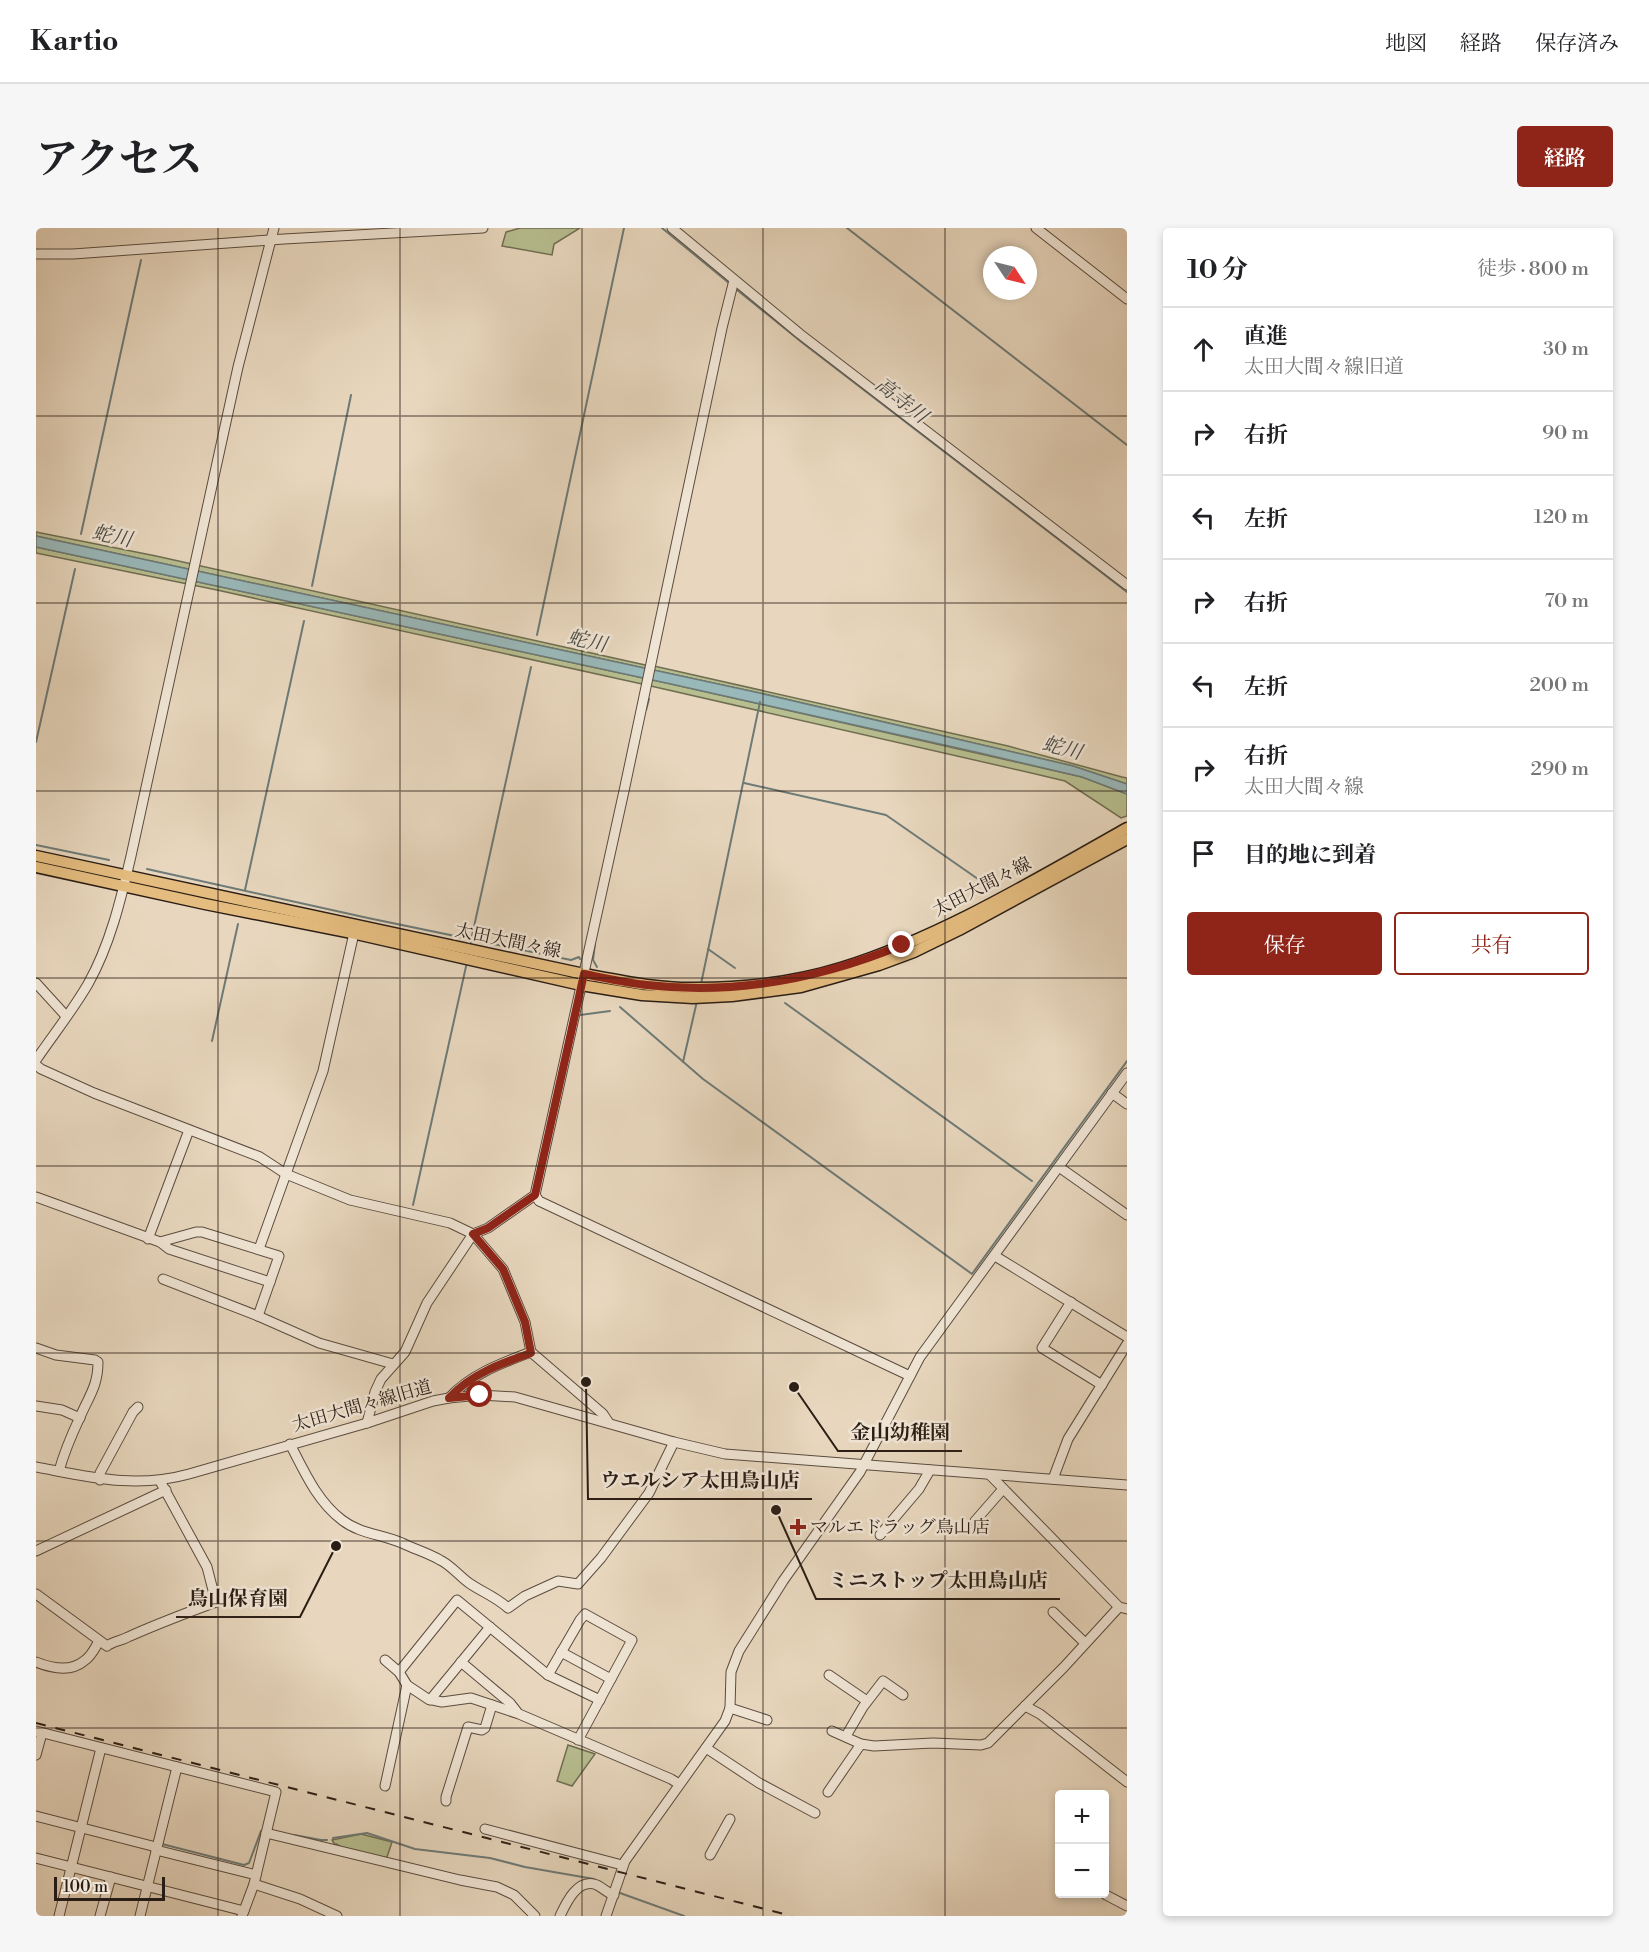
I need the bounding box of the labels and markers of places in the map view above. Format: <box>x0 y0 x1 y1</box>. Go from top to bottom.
callout: 金山幼稚園 <box>838 1413 962 1451</box>
callout: ウエルシア太田鳥山店 <box>588 1461 812 1499</box>
place label: マルエドラッグ鳥山店 <box>810 1516 990 1539</box>
marker: マルエドラッグ鳥山店 <box>791 1520 805 1534</box>
callout: ミニストップ太田鳥山店 <box>816 1561 1060 1599</box>
callout: 鳥山保育園 <box>176 1579 300 1617</box>

